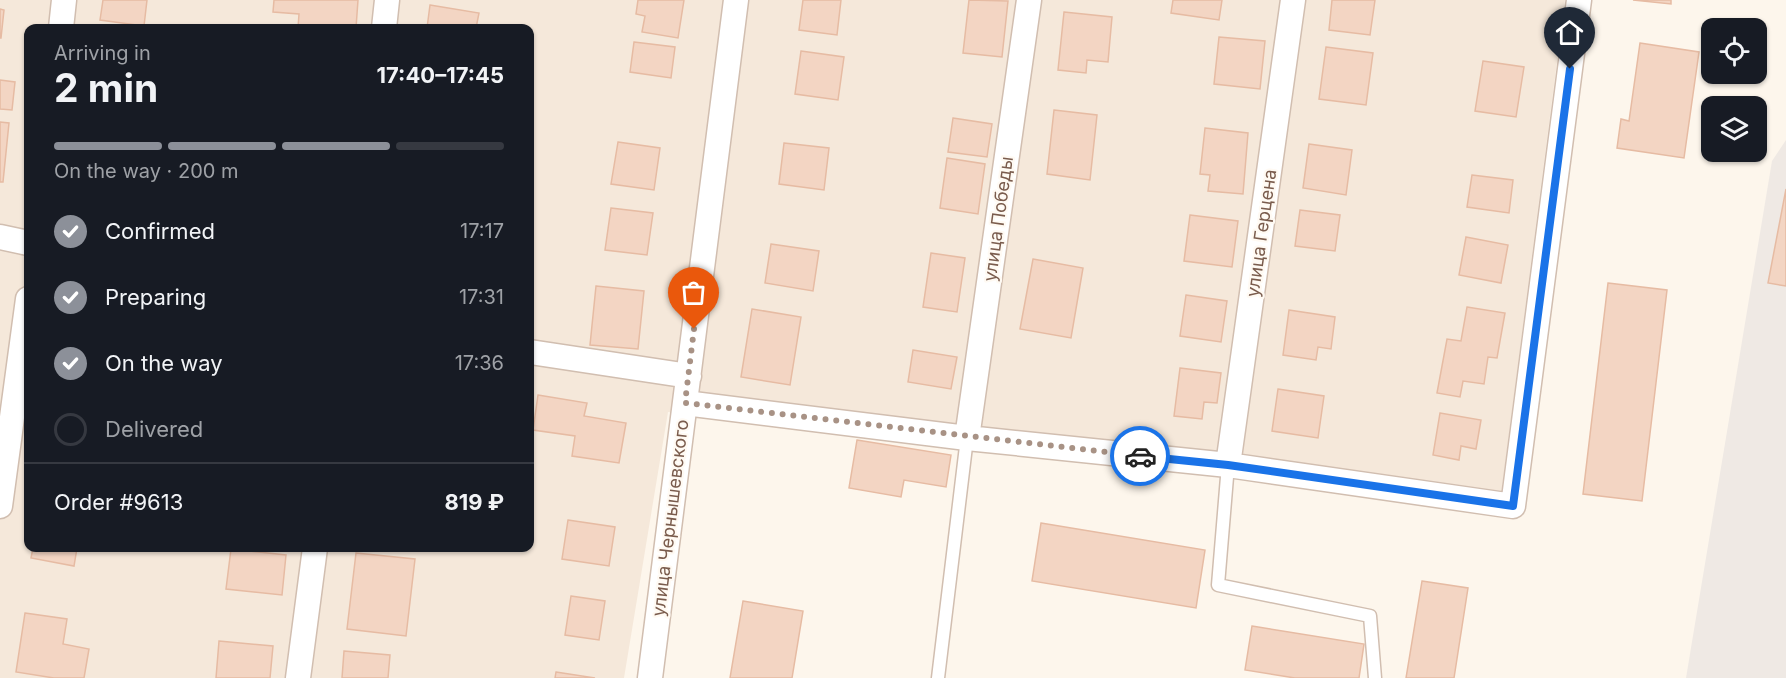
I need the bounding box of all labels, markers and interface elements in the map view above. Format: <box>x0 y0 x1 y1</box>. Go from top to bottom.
pin <box>1544 7 1595 69</box>
icon: home <box>1553 16 1586 49</box>
map controls <box>1701 18 1767 162</box>
button: locate <box>1701 18 1767 84</box>
text: Arriving in <box>54 41 151 65</box>
text: 17:40–17:45 <box>377 62 504 88</box>
text: 2 min <box>54 64 158 111</box>
button: layers <box>1701 96 1767 162</box>
street label: улица Победы <box>979 155 1017 283</box>
text: On the way · 200 m <box>54 159 239 183</box>
street label: улица Герцена <box>1242 168 1280 298</box>
icon: check <box>54 215 87 248</box>
text: Confirmed <box>105 218 215 244</box>
text: 17:17 <box>460 219 504 243</box>
pin <box>668 267 719 329</box>
icon: bag <box>677 276 710 309</box>
icon: check <box>54 281 87 314</box>
text: Preparing <box>105 284 206 310</box>
text: 17:31 <box>459 285 504 309</box>
icon: check <box>54 347 87 380</box>
text: On the way <box>105 350 223 376</box>
text: 17:36 <box>455 351 504 375</box>
text: Delivered <box>105 416 203 442</box>
street label: улица Чернышевского <box>647 418 693 618</box>
courier <box>1110 426 1170 486</box>
icon: car <box>1124 440 1157 473</box>
text: Order #9613 <box>54 489 183 515</box>
text: 819 ₽ <box>444 489 504 515</box>

